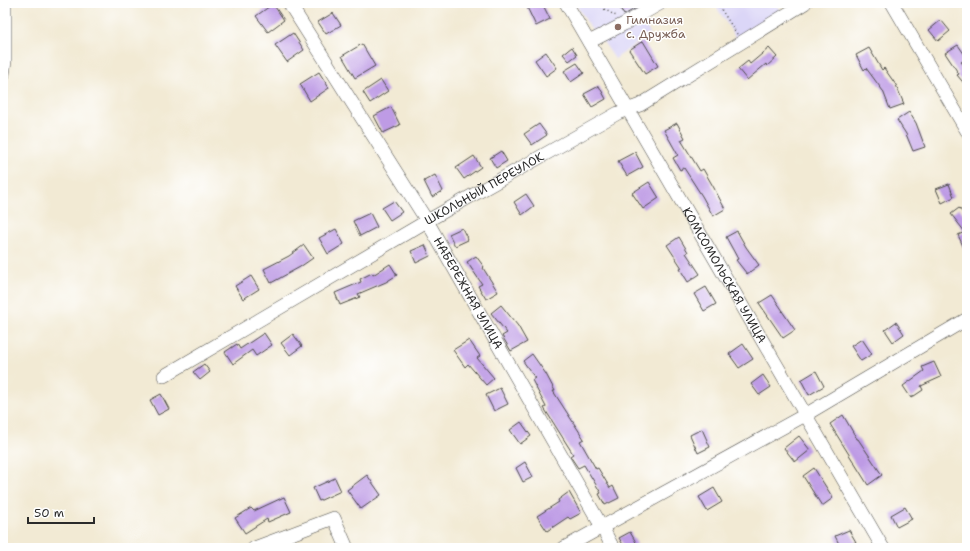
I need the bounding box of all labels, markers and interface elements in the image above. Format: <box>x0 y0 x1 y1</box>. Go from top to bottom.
place label: Гимназия с. Дружба <box>626 12 686 42</box>
marker: Гимназия с. Дружба <box>613 22 623 32</box>
street label: ШКОЛЬНЫЙ ПЕРЕУЛОК <box>422 148 547 229</box>
street label: КОМСОМОЛЬСКАЯ УЛИЦА <box>679 205 770 346</box>
street label: НАБЕРЕЖНАЯ УЛИЦА <box>430 234 507 352</box>
scale bar <box>28 499 94 525</box>
text: 50 m <box>34 505 64 521</box>

